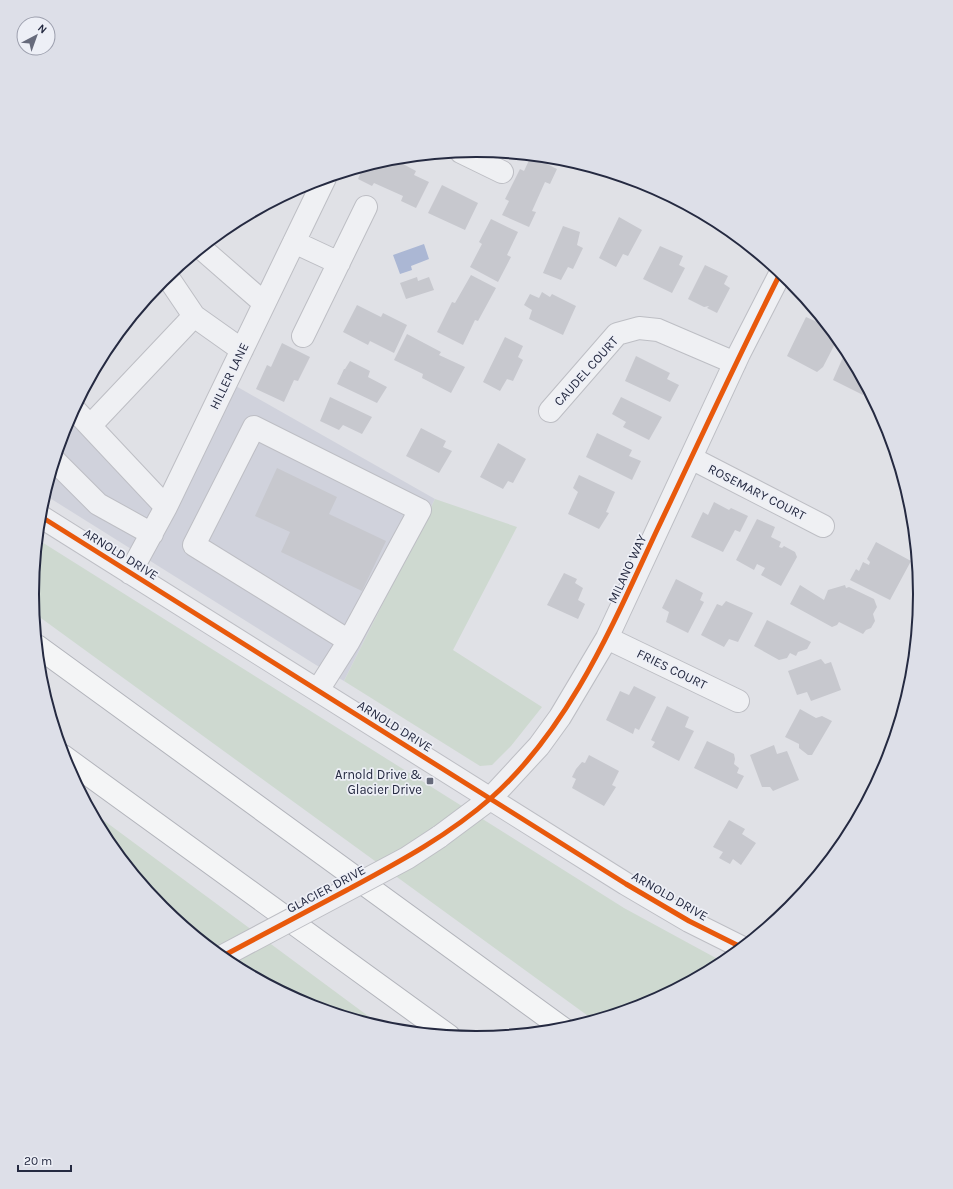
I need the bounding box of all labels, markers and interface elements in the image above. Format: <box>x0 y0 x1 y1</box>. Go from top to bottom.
north arrow <box>16 16 56 56</box>
text: N <box>35 21 49 36</box>
street label: CAUDEL COURT <box>551 333 621 409</box>
street label: HILLER LANE <box>206 340 252 412</box>
street label: ROSEMARY COURT <box>706 461 809 523</box>
street label: ARNOLD DRIVE <box>81 525 161 583</box>
street label: MILANO WAY <box>605 532 649 606</box>
street label: FRIES COURT <box>635 646 710 693</box>
street label: ARNOLD DRIVE <box>355 697 435 755</box>
place label: Arnold Drive & Glacier Drive <box>335 767 422 797</box>
marker: Arnold Drive & Glacier Drive <box>425 776 435 786</box>
street label: GLACIER DRIVE <box>284 862 368 916</box>
street label: ARNOLD DRIVE <box>629 868 711 924</box>
scale bar <box>18 1147 71 1173</box>
text: 20 m <box>24 1154 52 1168</box>

